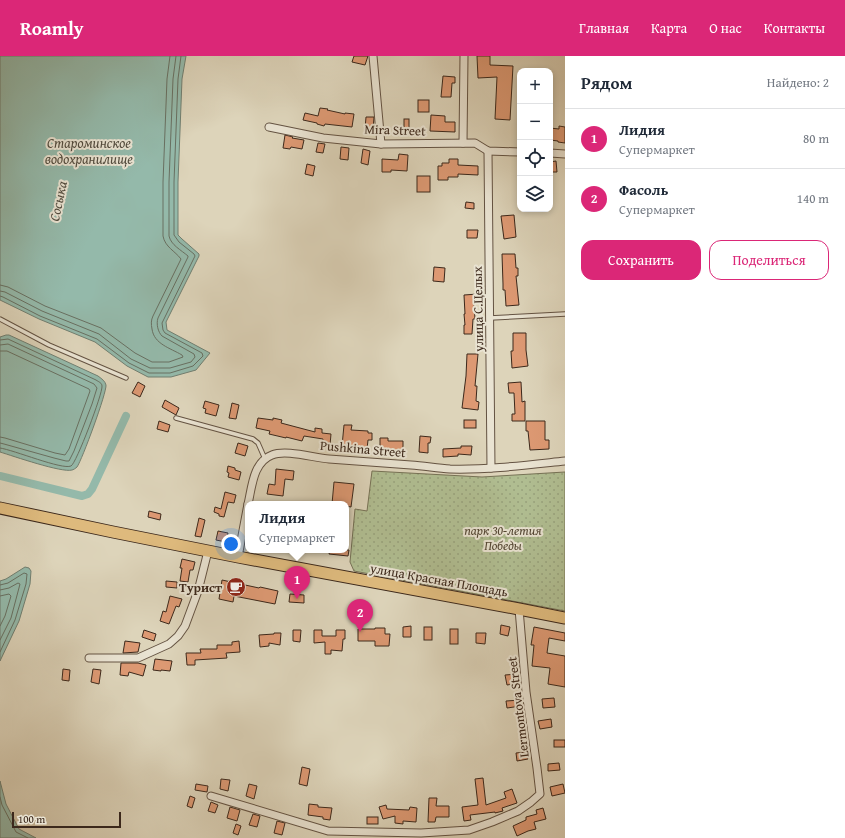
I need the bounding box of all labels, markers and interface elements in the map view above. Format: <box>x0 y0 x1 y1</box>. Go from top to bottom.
text: Roamly <box>20 14 84 42</box>
text: Главная <box>579 18 629 38</box>
text: Карта <box>651 18 687 38</box>
text: О нас <box>709 18 742 38</box>
text: Контакты <box>764 18 825 38</box>
map controls <box>517 68 553 212</box>
button: + <box>517 68 553 104</box>
text: Рядом <box>581 70 632 95</box>
text: Найдено: 2 <box>767 73 829 92</box>
button: − <box>517 104 553 140</box>
street label: Mira Street <box>364 119 426 141</box>
text: Лидия <box>619 119 665 140</box>
text: 1 <box>591 129 597 148</box>
text: 80 m <box>803 129 829 148</box>
water label: Староминское водохранилище <box>45 133 133 169</box>
button: locate <box>517 140 553 176</box>
text: Супермаркет <box>619 140 695 159</box>
button: layers <box>517 176 553 212</box>
water label: Сосыка <box>44 179 72 223</box>
text: Фасоль <box>619 179 668 200</box>
text: 2 <box>591 189 597 208</box>
text: 140 m <box>797 189 829 208</box>
text: Супермаркет <box>619 200 695 219</box>
button: Сохранить <box>581 240 701 280</box>
button: Поделиться <box>709 240 829 280</box>
street label: улица С.Целых <box>468 266 488 353</box>
street label: Pushkina Street <box>319 436 407 462</box>
popup <box>245 501 349 553</box>
text: Лидия <box>259 507 305 528</box>
park label: парк 30-летия Победы <box>464 521 542 555</box>
text: Супермаркет <box>259 528 335 547</box>
your location <box>221 534 241 554</box>
street label: улица Красная Площадь <box>368 558 509 601</box>
pin: 1 <box>284 566 310 599</box>
cafe icon: Турист <box>225 576 247 598</box>
place label: Турист <box>179 578 222 597</box>
pin: 2 <box>347 599 373 632</box>
street label: Lermontova Street <box>502 655 534 758</box>
scale bar <box>12 810 121 829</box>
text: 100 m <box>18 811 45 827</box>

